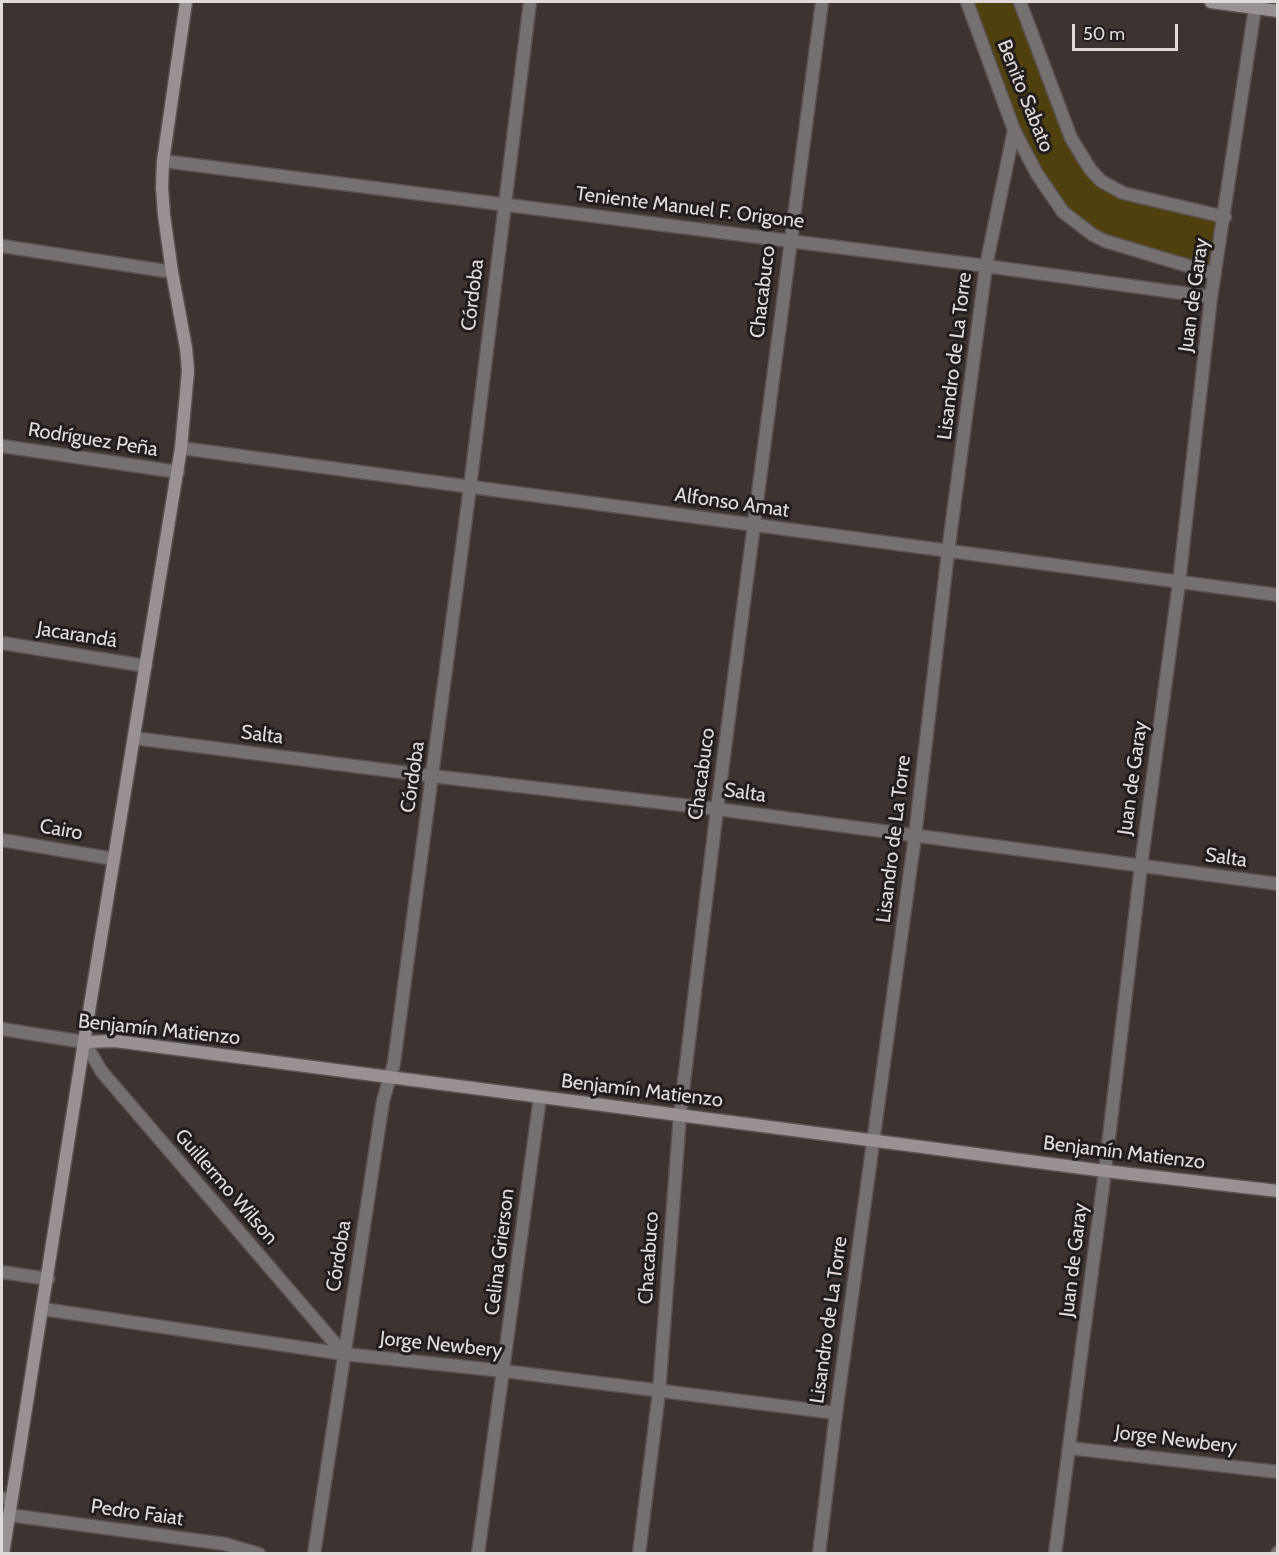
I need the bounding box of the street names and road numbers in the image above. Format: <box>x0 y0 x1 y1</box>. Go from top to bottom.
street label: Benito Sabato <box>992 36 1058 156</box>
street label: Teniente Manuel F. Origone <box>574 182 806 234</box>
street label: Juan de Garay <box>1174 236 1214 354</box>
street label: Chacabuco <box>745 244 781 340</box>
street label: Córdoba <box>457 258 489 332</box>
street label: Lisandro de La Torre <box>933 271 977 441</box>
street label: Rodríguez Peña <box>26 418 160 462</box>
street label: Alfonso Amat <box>673 483 791 523</box>
street label: Jacarandá <box>35 617 119 653</box>
street label: Juan de Garay <box>1113 719 1153 837</box>
street label: Salta <box>240 721 284 749</box>
street label: Chacabuco <box>684 726 720 822</box>
street label: Córdoba <box>396 740 430 814</box>
street label: Lisandro de La Torre <box>872 754 916 924</box>
street label: Salta <box>722 778 768 808</box>
street label: Cairo <box>38 814 84 846</box>
street label: Salta <box>1203 843 1249 873</box>
street label: Benjamín Matienzo <box>77 1010 241 1050</box>
street label: Benjamín Matienzo <box>560 1069 724 1113</box>
street label: Guillermo Wilson <box>169 1124 283 1250</box>
street label: Benjamín Matienzo <box>1042 1131 1206 1175</box>
street label: Celina Grierson <box>480 1187 520 1317</box>
street label: Juan de Garay <box>1055 1201 1093 1319</box>
street label: Chacabuco <box>634 1211 664 1305</box>
street label: Córdoba <box>322 1219 356 1293</box>
street label: Lisandro de La Torre <box>805 1235 853 1405</box>
street label: Jorge Newbery <box>379 1327 503 1363</box>
street label: Jorge Newbery <box>1113 1421 1239 1459</box>
street label: Pedro Faiat <box>89 1495 185 1531</box>

